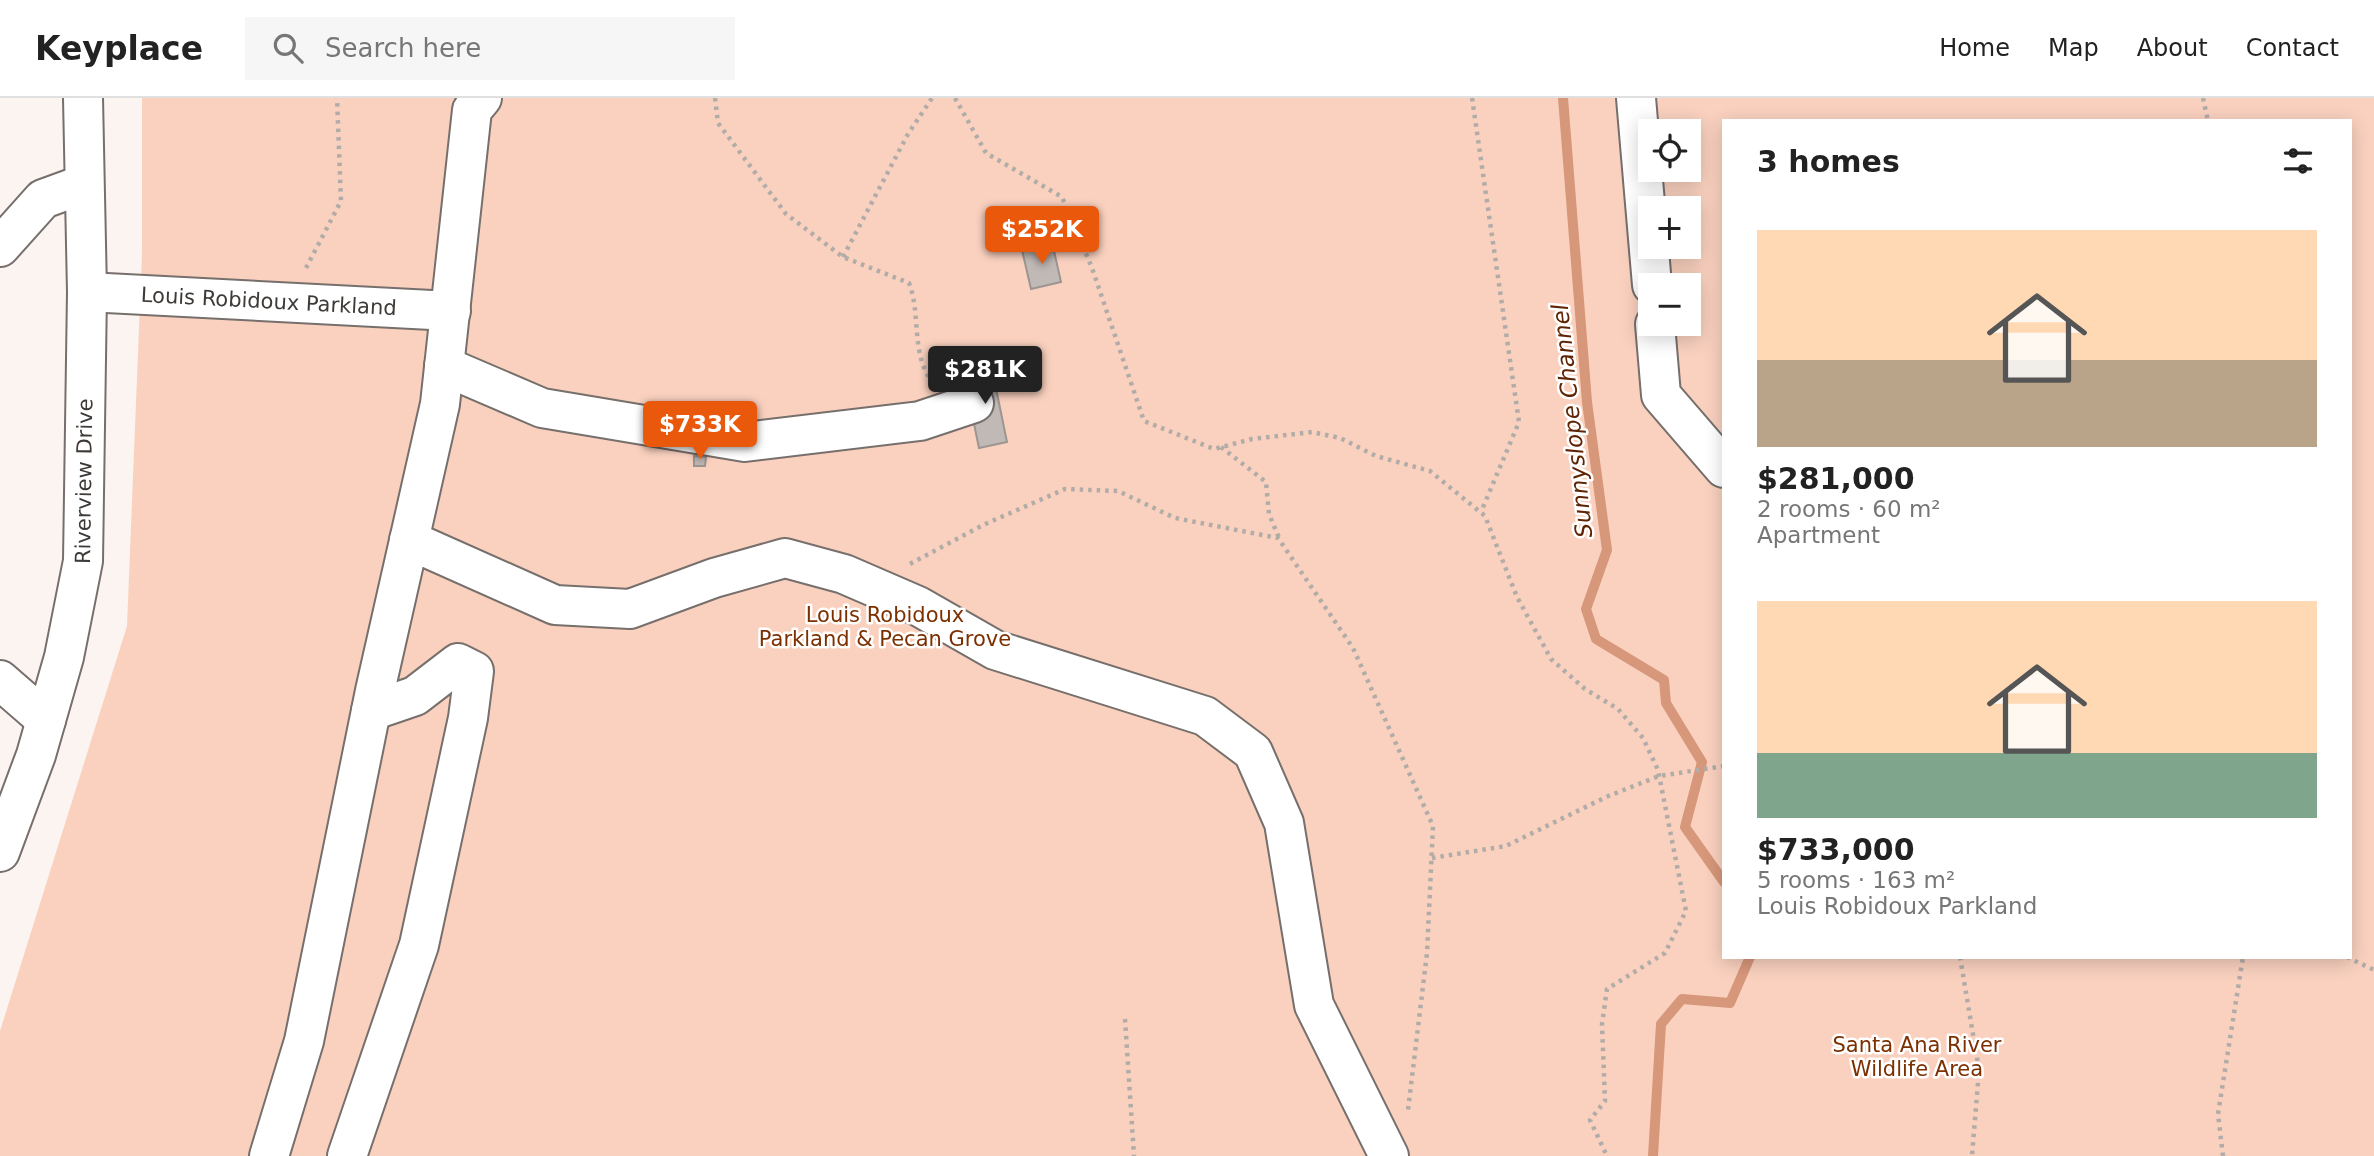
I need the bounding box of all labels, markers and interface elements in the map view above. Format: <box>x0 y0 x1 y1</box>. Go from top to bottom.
search box <box>245 17 735 80</box>
text: Keyplace <box>35 29 203 68</box>
icon: search <box>269 29 307 67</box>
text: Search here <box>325 33 481 63</box>
text: Home <box>1939 34 2010 62</box>
text: Map <box>2048 34 2099 62</box>
text: About <box>2137 34 2208 62</box>
text: Contact <box>2246 34 2339 62</box>
map controls <box>1638 119 1701 336</box>
button: locate <box>1638 119 1701 182</box>
icon: filters <box>2279 142 2317 180</box>
text: 3 homes <box>1757 144 1900 179</box>
button: + <box>1638 196 1701 259</box>
pin: $252K <box>993 206 1091 266</box>
text: $252K <box>1001 216 1083 242</box>
button: − <box>1638 273 1701 336</box>
icon: home <box>1974 275 2100 401</box>
street label: Louis Robidoux Parkland <box>140 283 397 320</box>
water label: Sunnyslope Channel <box>1547 302 1597 539</box>
pin: $281K <box>936 346 1034 406</box>
text: $281K <box>944 356 1026 382</box>
street label: Riverview Drive <box>71 398 97 564</box>
pin: $733K <box>651 402 749 461</box>
text: $733K <box>659 411 741 437</box>
text: $281,000 <box>1757 461 1915 496</box>
text: 2 rooms · 60 m² <box>1757 496 1941 522</box>
text: Apartment <box>1757 522 1880 548</box>
park label: Louis Robidoux Parkland & Pecan Grove <box>759 603 1011 651</box>
icon: home <box>1974 646 2100 772</box>
text: $733,000 <box>1757 832 1915 867</box>
text: 5 rooms · 163 m² <box>1757 867 1955 893</box>
text: Louis Robidoux Parkland <box>1757 893 2037 919</box>
park label: Santa Ana River Wildlife Area <box>1833 1033 2002 1081</box>

